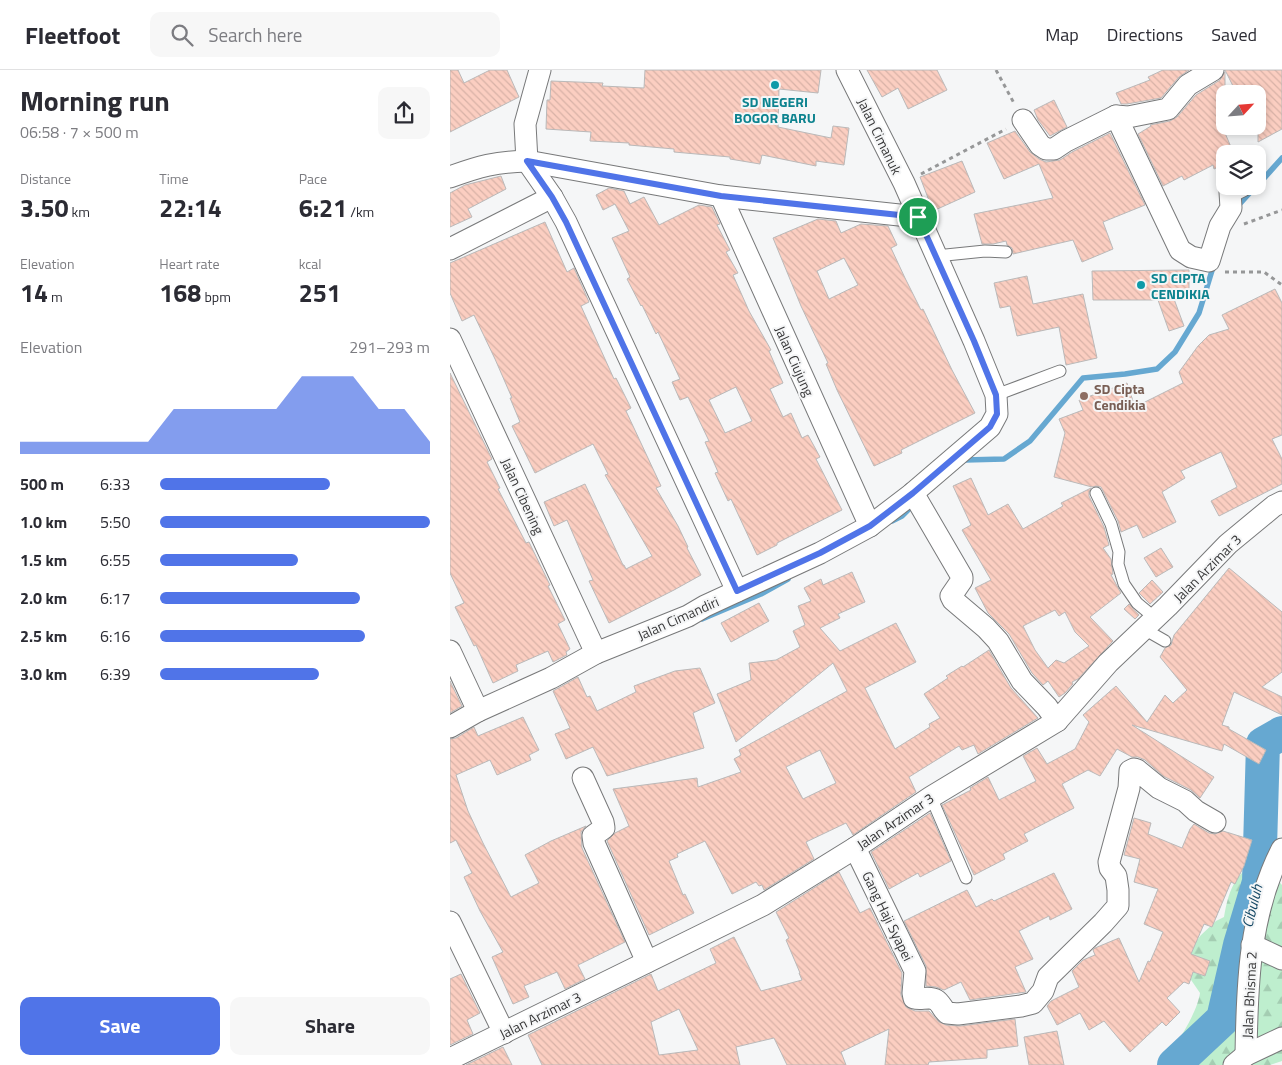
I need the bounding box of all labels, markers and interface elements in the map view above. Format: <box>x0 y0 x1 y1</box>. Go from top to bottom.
search box <box>150 12 500 57</box>
text: Fleetfoot <box>25 17 120 53</box>
text: Search here <box>208 20 302 49</box>
icon: search <box>168 21 196 49</box>
text: Map <box>1045 21 1079 48</box>
text: Directions <box>1107 21 1183 48</box>
text: Saved <box>1211 21 1257 48</box>
text: Morning run <box>20 79 170 122</box>
marker: SD NEGERI BOGOR BARU <box>769 79 781 91</box>
north arrow <box>1216 85 1266 135</box>
map controls <box>1216 85 1266 195</box>
button: share <box>378 87 430 139</box>
place label: SD NEGERI BOGOR BARU <box>734 91 816 128</box>
street label: Jalan Cimanuk <box>852 94 908 178</box>
text: 06:58 · 7 × 500 m <box>20 120 139 144</box>
button: layers <box>1216 145 1266 195</box>
text: Distance <box>20 168 71 189</box>
text: Time <box>159 168 189 189</box>
text: Pace <box>299 168 327 189</box>
text: 3.50 <box>20 189 68 227</box>
text: 22:14 <box>159 189 222 227</box>
text: 6:21 <box>299 189 347 227</box>
pin <box>897 196 939 238</box>
text: km <box>68 201 90 222</box>
text: /km <box>347 201 374 222</box>
icon: arrive <box>904 203 932 231</box>
text: Elevation <box>20 253 74 274</box>
text: Heart rate <box>159 253 219 274</box>
text: kcal <box>299 253 322 274</box>
place label: SD CIPTA CENDIKIA <box>1151 267 1210 304</box>
text: 14 <box>20 274 48 312</box>
text: 168 <box>159 274 201 312</box>
text: 251 <box>299 274 341 312</box>
marker: SD CIPTA CENDIKIA <box>1135 279 1147 291</box>
text: m <box>48 286 63 307</box>
text: bpm <box>201 286 231 307</box>
street label: Jalan Ciujung <box>770 322 820 400</box>
text: Elevation <box>20 335 82 359</box>
text: 291–293 m <box>349 335 430 359</box>
place label: SD Cipta Cendikia <box>1094 378 1146 415</box>
marker: SD Cipta Cendikia <box>1078 390 1090 402</box>
street label: Jalan Cibening <box>496 454 550 538</box>
text: 500 m <box>20 472 64 496</box>
text: 6:33 <box>100 472 130 496</box>
text: 1.0 km <box>20 510 67 534</box>
text: 5:50 <box>100 510 130 534</box>
street label: Jalan Arzimar 3 <box>1168 529 1246 607</box>
text: 1.5 km <box>20 548 67 572</box>
text: 6:55 <box>100 548 130 572</box>
text: 2.0 km <box>20 586 67 610</box>
text: 6:17 <box>100 586 130 610</box>
street label: Jalan Cimandiri <box>634 591 722 645</box>
text: 2.5 km <box>20 624 67 648</box>
text: 6:16 <box>100 624 130 648</box>
text: 3.0 km <box>20 662 67 686</box>
text: 6:39 <box>100 662 130 686</box>
street label: Jalan Arzimar 3 <box>852 787 938 855</box>
street label: Gang Haji Syapei <box>857 867 919 965</box>
water label: Cibuluh <box>1236 881 1269 930</box>
street label: Jalan Bhisma 2 <box>1236 951 1262 1039</box>
street label: Jalan Arzimar 3 <box>495 986 585 1044</box>
button: Save <box>20 997 220 1055</box>
button: Share <box>230 997 430 1055</box>

